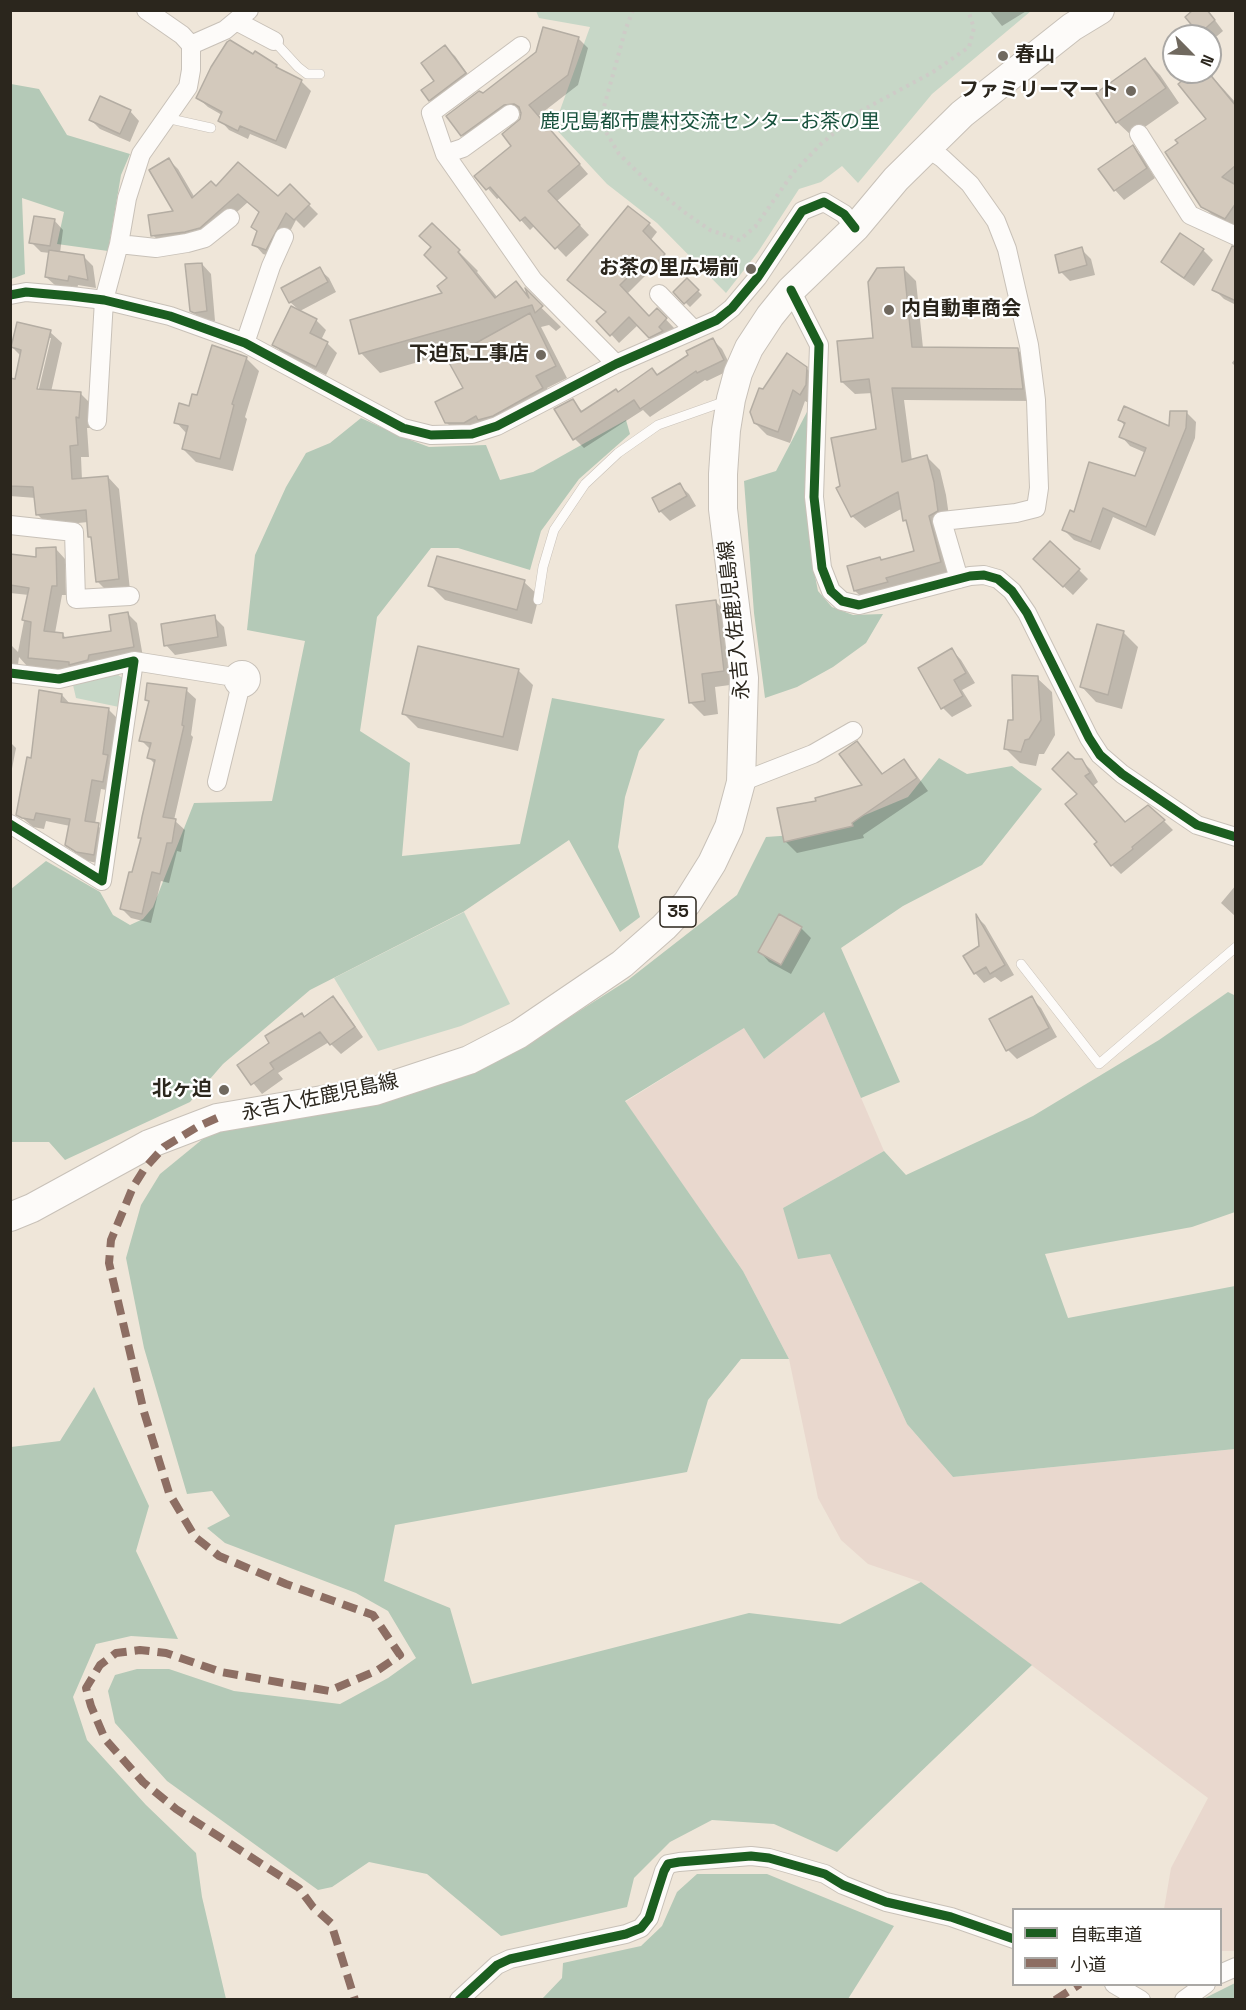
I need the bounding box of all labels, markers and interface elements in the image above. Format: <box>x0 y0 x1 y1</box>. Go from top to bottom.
north arrow <box>1162 24 1222 84</box>
place label: 春山 <box>1015 44 1055 68</box>
marker: 春山 <box>996 49 1010 63</box>
text: N <box>1195 52 1219 70</box>
place label: ファミリーマート <box>959 79 1119 103</box>
marker: ファミリーマート <box>1124 84 1138 98</box>
park label: 鹿児島都市農村交流センターお茶の里 <box>540 111 880 135</box>
place label: お茶の里広場前 <box>599 257 739 281</box>
marker: お茶の里広場前 <box>744 262 758 276</box>
place label: 内自動車商会 <box>901 298 1021 322</box>
marker: 内自動車商会 <box>882 303 896 317</box>
place label: 下迫瓦工事店 <box>409 343 529 367</box>
marker: 下迫瓦工事店 <box>534 348 548 362</box>
street label: 永吉入佐鹿児島線 <box>715 539 755 701</box>
road number: 35 <box>660 897 696 927</box>
street label: 永吉入佐鹿児島線 <box>239 1070 401 1126</box>
place label: 北ヶ迫 <box>152 1078 212 1102</box>
marker: 北ヶ迫 <box>217 1083 231 1097</box>
legend <box>1012 1908 1222 1986</box>
text: 自転車道 <box>1070 1923 1142 1946</box>
text: 小道 <box>1070 1953 1106 1976</box>

